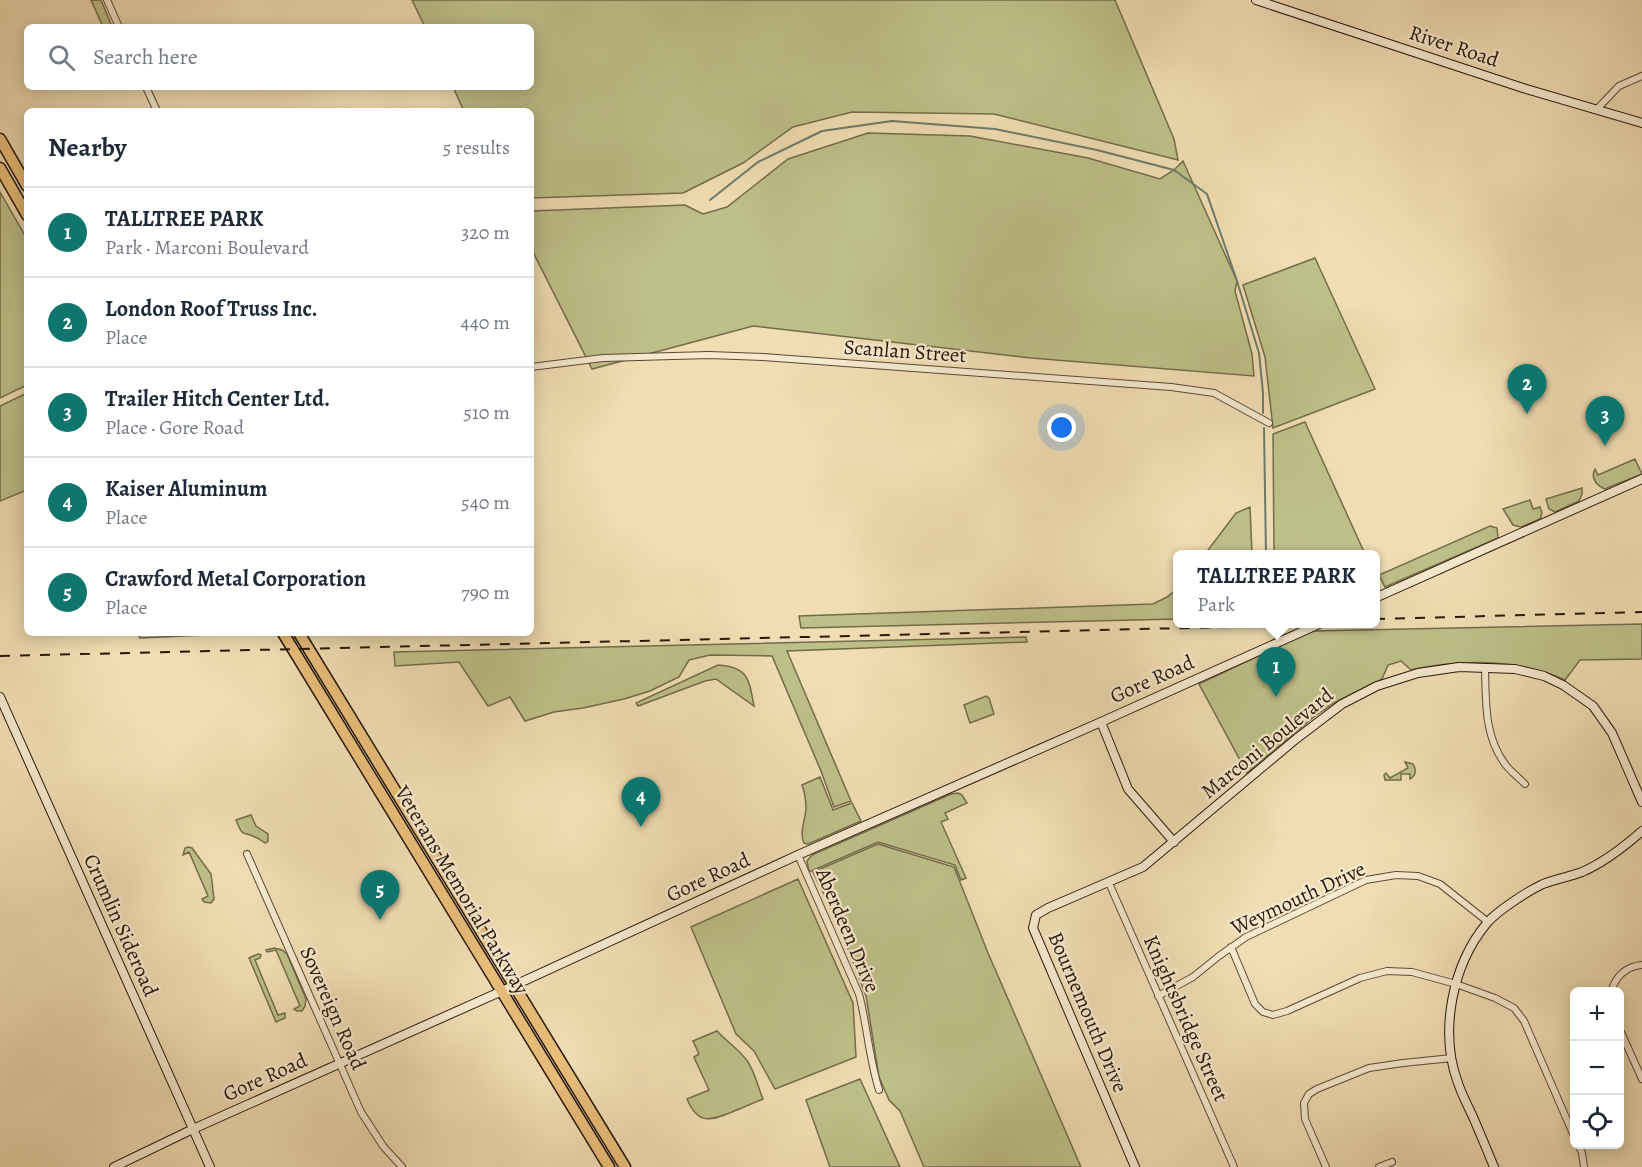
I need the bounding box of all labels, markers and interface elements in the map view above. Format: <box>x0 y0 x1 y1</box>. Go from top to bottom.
street label: River Road <box>1406 18 1503 74</box>
search box <box>24 24 534 90</box>
icon: search <box>45 41 78 74</box>
text: Search here <box>93 42 198 72</box>
text: Nearby <box>48 130 127 165</box>
text: 5 results <box>443 134 510 161</box>
text: TALLTREE PARK <box>105 204 263 234</box>
text: 1 <box>64 219 71 246</box>
text: 320 m <box>461 219 510 246</box>
text: Park · Marconi Boulevard <box>105 234 309 261</box>
text: London Roof Truss Inc. <box>105 294 318 324</box>
text: 2 <box>63 309 72 336</box>
text: 440 m <box>461 309 510 336</box>
text: Place <box>105 324 147 351</box>
street label: Scanlan Street <box>843 333 967 369</box>
pin: 2 <box>1508 364 1546 414</box>
text: Trailer Hitch Center Ltd. <box>105 384 330 414</box>
pin: 3 <box>1586 396 1624 446</box>
text: 3 <box>63 399 72 426</box>
text: 510 m <box>463 399 510 426</box>
your location <box>1047 413 1076 442</box>
text: Place · Gore Road <box>105 414 244 441</box>
text: Kaiser Aluminum <box>105 474 267 504</box>
text: 4 <box>63 489 72 516</box>
text: 540 m <box>461 489 510 516</box>
text: Place <box>105 504 147 531</box>
popup <box>1173 550 1380 628</box>
text: TALLTREE PARK <box>1197 561 1356 591</box>
text: Crawford Metal Corporation <box>105 564 366 594</box>
text: 5 <box>63 579 72 606</box>
text: 790 m <box>461 579 510 606</box>
text: Park <box>1197 591 1235 618</box>
text: Place <box>105 594 147 621</box>
street label: Gore Road <box>1106 648 1199 710</box>
pin: 1 <box>1256 648 1296 697</box>
street label: Marconi Boulevard <box>1195 681 1339 805</box>
pin: 4 <box>622 778 660 827</box>
street label: Veterans Memorial Parkway <box>388 779 536 1000</box>
street label: Gore Road <box>662 845 755 909</box>
street label: Crumlin Sideroad <box>77 849 165 1001</box>
street label: Weymouth Drive <box>1225 855 1370 942</box>
street label: Aberdeen Drive <box>809 863 887 997</box>
pin: 5 <box>360 870 400 920</box>
street label: Bournemouth Drive <box>1042 927 1134 1097</box>
street label: Knightsbridge Street <box>1137 930 1235 1106</box>
street label: Sovereign Road <box>293 942 373 1075</box>
map controls <box>1570 987 1624 1149</box>
button: + <box>1570 987 1624 1041</box>
button: − <box>1570 1041 1624 1095</box>
street label: Gore Road <box>219 1046 312 1108</box>
button: locate <box>1570 1095 1624 1149</box>

